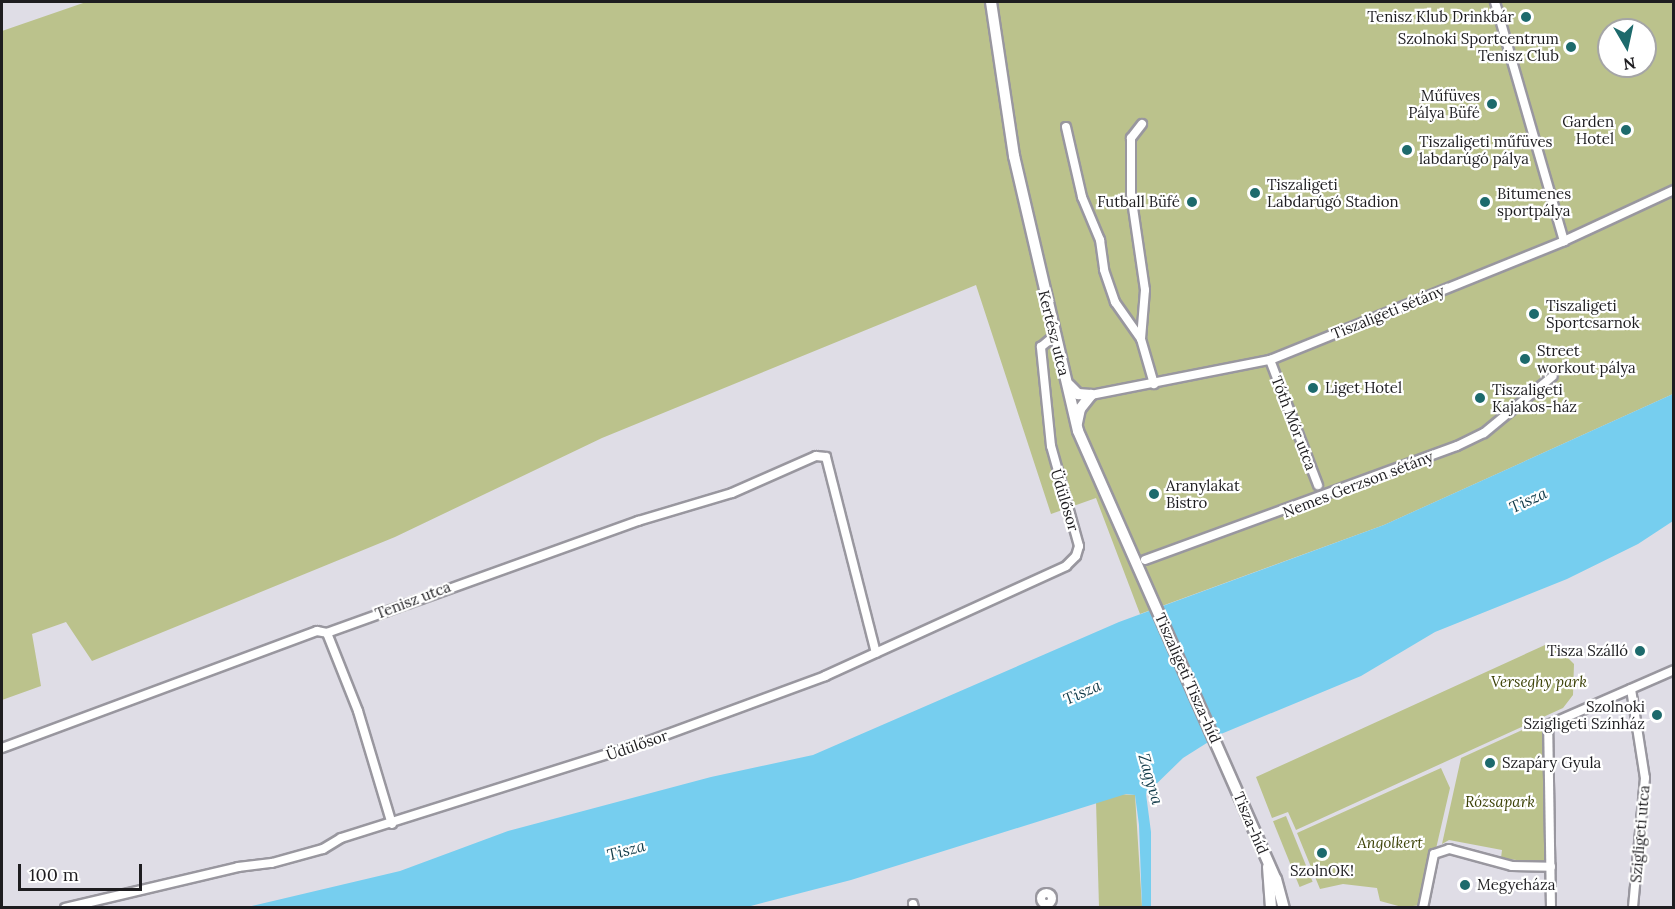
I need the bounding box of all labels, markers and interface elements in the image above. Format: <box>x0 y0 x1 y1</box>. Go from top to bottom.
place label: Tenisz Klub Drinkbár <box>1367 8 1514 26</box>
marker: Tenisz Klub Drinkbár <box>1519 10 1533 24</box>
north arrow <box>1597 18 1657 78</box>
place label: Szolnoki Sportcentrum Tenisz Club <box>1398 29 1559 64</box>
marker: Szolnoki Sportcentrum Tenisz Club <box>1564 40 1578 54</box>
text: N <box>1622 53 1637 75</box>
place label: Műfüves Pálya Büfé <box>1408 86 1480 121</box>
marker: Műfüves Pálya Büfé <box>1485 97 1499 111</box>
place label: Garden Hotel <box>1562 112 1614 147</box>
marker: Garden Hotel <box>1619 123 1633 137</box>
place label: Tiszaligeti műfüves labdarúgó pálya <box>1419 132 1553 167</box>
marker: Tiszaligeti műfüves labdarúgó pálya <box>1400 143 1414 157</box>
place label: Tiszaligeti Labdarúgó Stadion <box>1267 175 1399 210</box>
place label: Bitumenes sportpálya <box>1497 184 1571 219</box>
marker: Tiszaligeti Labdarúgó Stadion <box>1248 186 1262 200</box>
place label: Futball Büfé <box>1097 193 1180 211</box>
marker: Futball Büfé <box>1185 195 1199 209</box>
marker: Bitumenes sportpálya <box>1478 195 1492 209</box>
street label: Tiszaligeti sétány <box>1329 281 1447 343</box>
street label: Kertész utca <box>1035 288 1073 378</box>
place label: Tiszaligeti Sportcsarnok <box>1546 296 1640 331</box>
marker: Tiszaligeti Sportcsarnok <box>1527 307 1541 321</box>
place label: Street workout pálya <box>1537 341 1636 376</box>
marker: Street workout pálya <box>1518 352 1532 366</box>
street label: Tóth Mór utca <box>1268 373 1320 473</box>
place label: Liget Hotel <box>1325 379 1402 397</box>
place label: Tiszaligeti Kajakos-ház <box>1492 380 1577 415</box>
marker: Liget Hotel <box>1306 381 1320 395</box>
marker: Tiszaligeti Kajakos-ház <box>1473 391 1487 405</box>
street label: Nemes Gerzson sétány <box>1280 447 1436 521</box>
street label: Üdülősor <box>1047 467 1083 533</box>
place label: Aranylakat Bistro <box>1166 476 1240 511</box>
water label: Tisza <box>1506 483 1550 517</box>
marker: Aranylakat Bistro <box>1147 487 1161 501</box>
street label: Tenisz utca <box>373 577 453 623</box>
street label: Tiszaligeti Tisza-híd <box>1151 610 1225 746</box>
place label: Tisza Szálló <box>1547 642 1628 660</box>
marker: Tisza Szálló <box>1633 644 1647 658</box>
park label: Verseghy park <box>1491 673 1587 691</box>
water label: Tisza <box>1060 675 1104 709</box>
place label: Szolnoki Szigligeti Színház <box>1524 697 1645 732</box>
marker: Szolnoki Szigligeti Színház <box>1650 708 1664 722</box>
street label: Üdülősor <box>604 726 670 764</box>
water label: Zagyva <box>1135 751 1167 807</box>
place label: Szapáry Gyula <box>1502 754 1601 772</box>
marker: Szapáry Gyula <box>1483 756 1497 770</box>
street label: Szigligeti utca <box>1627 784 1653 884</box>
street label: Tisza-híd <box>1230 789 1272 857</box>
park label: Rózsapark <box>1465 793 1535 811</box>
park label: Angolkert <box>1357 834 1423 852</box>
water label: Tisza <box>605 836 647 864</box>
marker: SzolnOK! <box>1315 846 1329 860</box>
scale bar <box>21 852 146 890</box>
place label: SzolnOK! <box>1290 862 1354 880</box>
text: 100 m <box>29 863 79 886</box>
place label: Megyeháza <box>1477 876 1555 894</box>
marker: Megyeháza <box>1458 878 1472 892</box>

